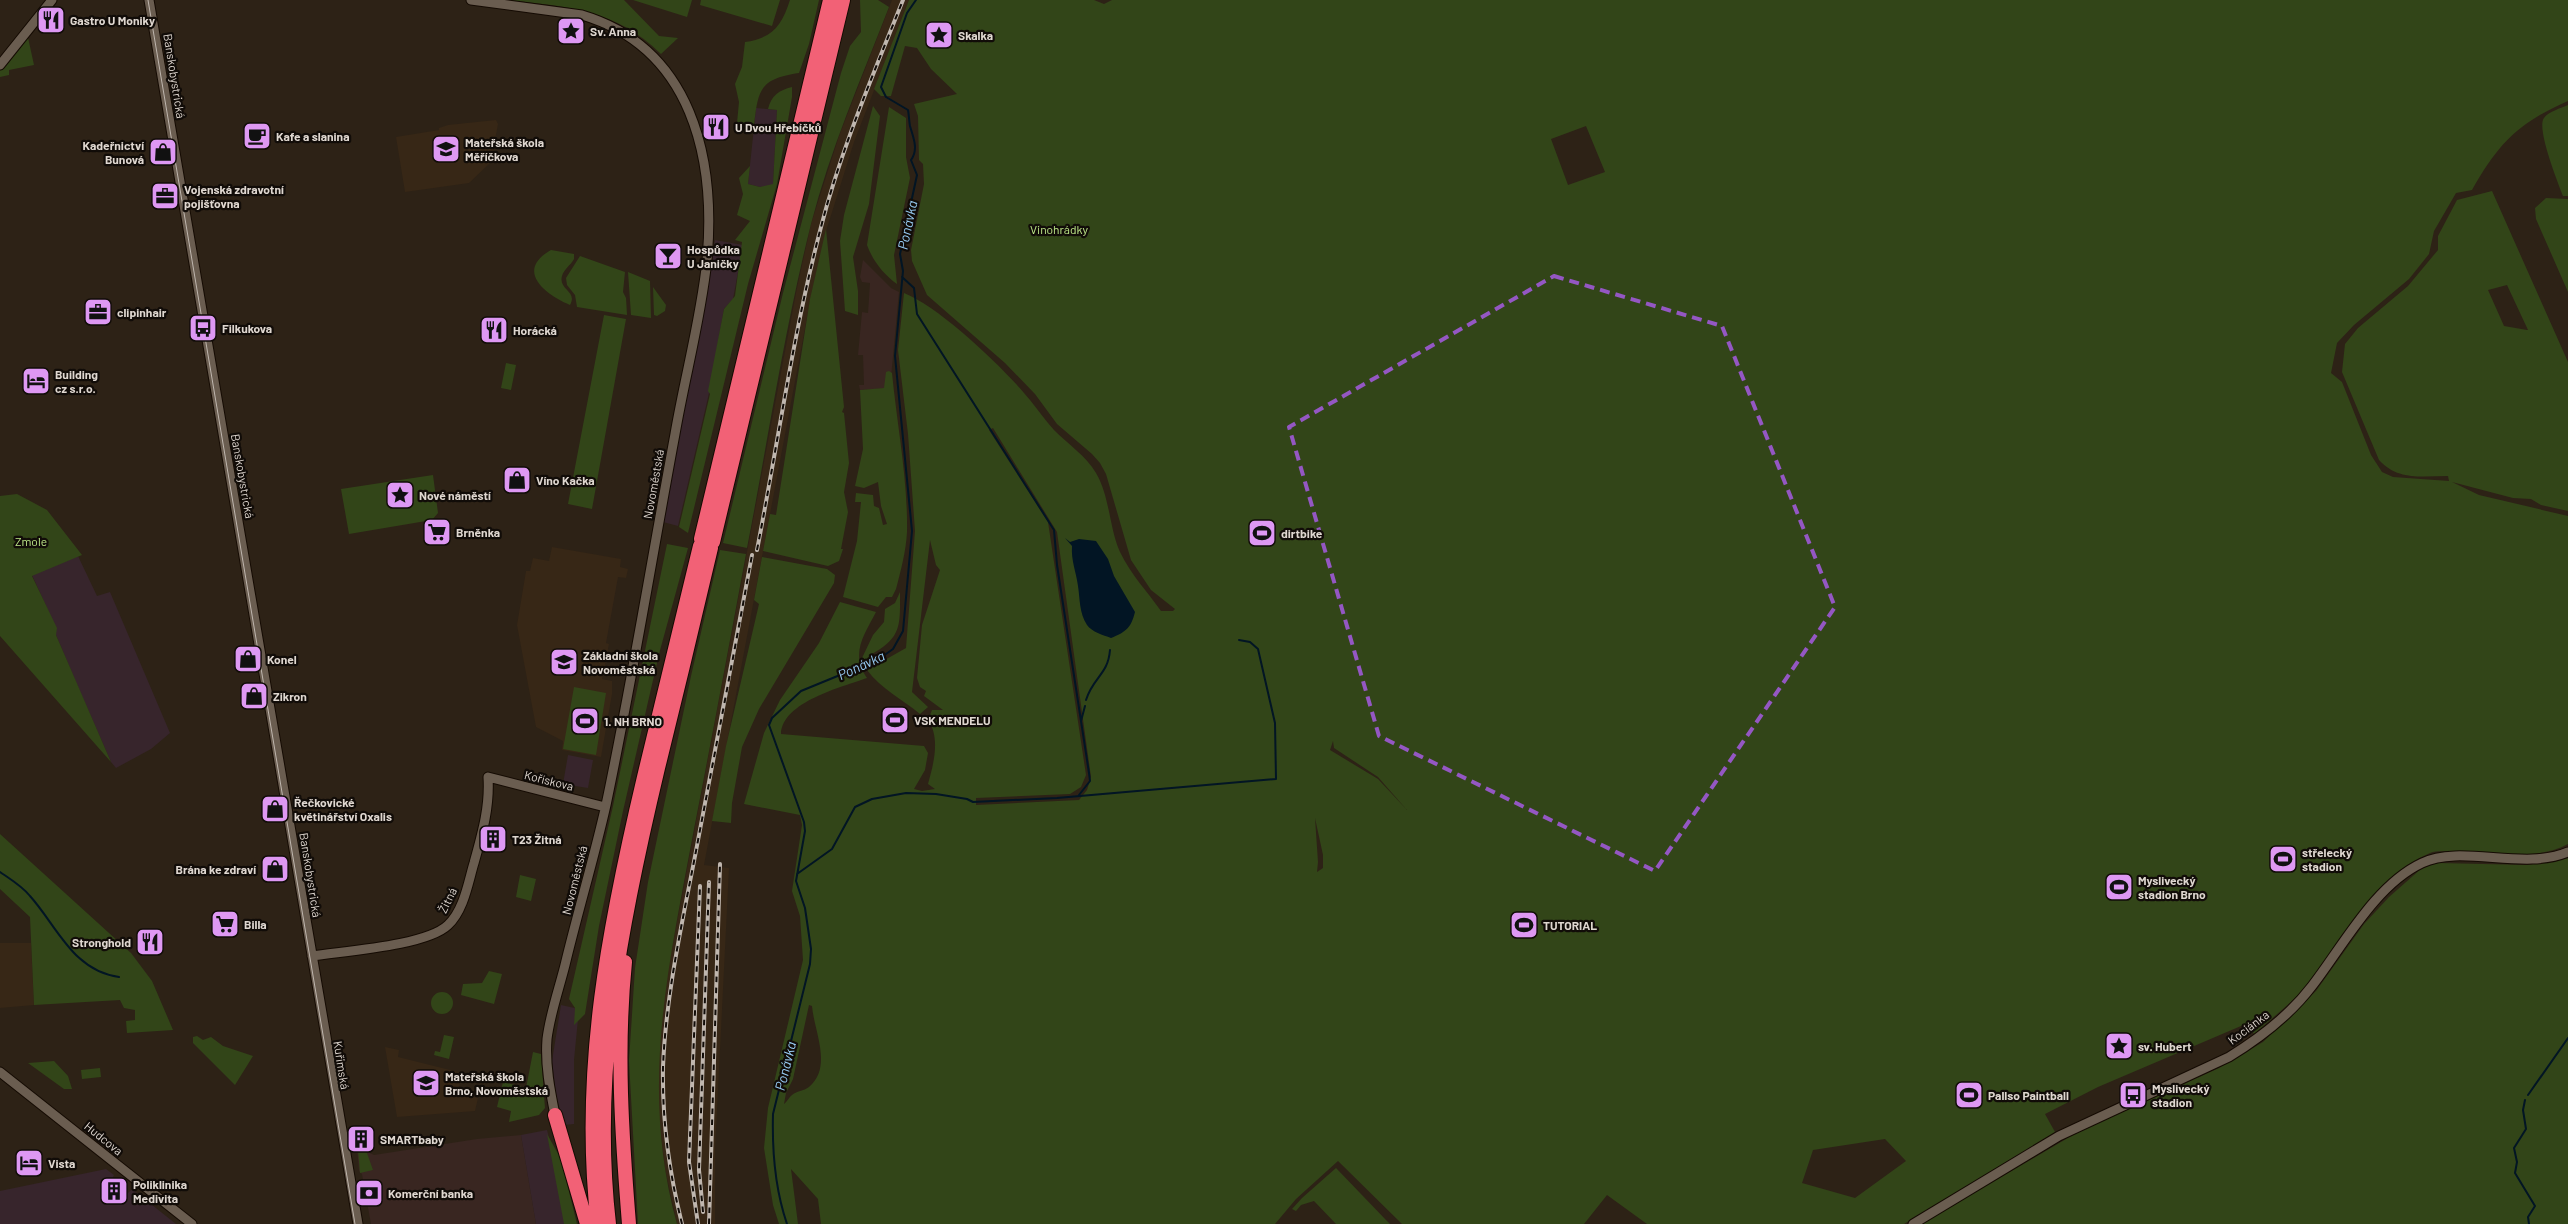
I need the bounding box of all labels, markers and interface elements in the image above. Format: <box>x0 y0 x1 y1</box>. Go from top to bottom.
restaurant icon: Gastro U Moniky <box>36 5 66 35</box>
place label: Gastro U Moniky <box>70 13 155 27</box>
place icon: Sv. Anna <box>556 16 586 46</box>
place icon: Skalka <box>924 20 954 50</box>
place label: Sv. Anna <box>590 24 636 38</box>
place label: Skalka <box>958 28 993 42</box>
street label: Banskobystrická <box>161 33 189 119</box>
restaurant icon: U Dvou Hřebíčků <box>701 112 731 142</box>
place label: U Dvou Hřebíčků <box>735 120 821 134</box>
cafe icon: Kafe a slanina <box>242 121 272 151</box>
place label: Kafe a slanina <box>276 129 350 143</box>
school or university icon: Mateřská škola Měříčkova <box>431 134 461 164</box>
place label: Mateřská škola Měříčkova <box>465 135 544 163</box>
shop icon: Kadeřnictví Bunová <box>148 137 178 167</box>
place label: Kadeřnictví Bunová <box>82 138 144 166</box>
office icon: Vojenská zdravotní pojišťovna <box>150 181 180 211</box>
place label: Vojenská zdravotní pojišťovna <box>184 182 284 210</box>
water label: Ponávka <box>894 199 920 251</box>
park label: Vinohrádky <box>1030 222 1088 236</box>
bar icon: Hospůdka U Janičky <box>653 241 683 271</box>
place label: Hospůdka U Janičky <box>687 242 740 270</box>
office icon: clipinhair <box>83 297 113 327</box>
place label: clipinhair <box>117 305 167 319</box>
bus stop icon: Filkukova <box>188 313 218 343</box>
restaurant icon: Horácká <box>479 315 509 345</box>
place label: Filkukova <box>222 321 272 335</box>
place label: Horácká <box>513 323 557 337</box>
hotel icon: Building cz s.r.o. <box>21 366 51 396</box>
place label: Building cz s.r.o. <box>55 367 98 395</box>
street label: Banskobystrická <box>229 433 257 519</box>
street label: Novoměstská <box>640 448 666 520</box>
shop icon: Víno Kačka <box>502 465 532 495</box>
place label: Víno Kačka <box>536 473 595 487</box>
place icon: Nové náměstí <box>385 480 415 510</box>
place label: Nové náměstí <box>419 488 491 502</box>
supermarket icon: Brněnka <box>422 517 452 547</box>
sports icon: dirtbike <box>1247 518 1277 548</box>
place label: Brněnka <box>456 525 500 539</box>
place label: dirtbike <box>1281 526 1323 540</box>
park label: Zmole <box>15 534 47 548</box>
shop icon: Konel <box>233 644 263 674</box>
school or university icon: Základní škola Novoměstská <box>549 647 579 677</box>
water label: Ponávka <box>835 647 887 683</box>
place label: Základní škola Novoměstská <box>583 648 658 676</box>
place label: Konel <box>267 652 297 666</box>
shop icon: Zikron <box>239 681 269 711</box>
place label: Zikron <box>273 689 307 703</box>
sports icon: VSK MENDELU <box>880 705 910 735</box>
sports icon: 1. NH BRNO <box>570 706 600 736</box>
place label: VSK MENDELU <box>914 713 991 727</box>
place label: 1. NH BRNO <box>604 714 662 728</box>
street label: Kořískova <box>523 767 575 793</box>
shop icon: Řečkovické květinářství Oxalis <box>260 794 290 824</box>
place label: Řečkovické květinářství Oxalis <box>294 795 392 823</box>
building icon: T23 Žitná <box>478 824 508 854</box>
street label: Banskobystrická <box>297 832 325 918</box>
place label: T23 Žitná <box>512 832 562 846</box>
street label: Novoměstská <box>559 844 589 916</box>
sports icon: střelecký stadion <box>2268 844 2298 874</box>
place label: střelecký stadion <box>2302 845 2352 873</box>
shop icon: Brána ke zdraví <box>260 854 290 884</box>
place label: Brána ke zdraví <box>176 862 256 876</box>
sports icon: Myslivecký stadion Brno <box>2104 872 2134 902</box>
place label: Myslivecký stadion Brno <box>2138 873 2206 901</box>
street label: Žitná <box>435 885 459 915</box>
supermarket icon: Billa <box>210 909 240 939</box>
sports icon: TUTORIAL <box>1509 910 1539 940</box>
place label: Billa <box>244 917 267 931</box>
place label: TUTORIAL <box>1543 918 1597 932</box>
restaurant icon: Stronghold <box>135 927 165 957</box>
place label: Stronghold <box>72 935 131 949</box>
street label: Kociánka <box>2225 1007 2271 1047</box>
place icon: sv. Hubert <box>2104 1031 2134 1061</box>
place label: sv. Hubert <box>2138 1039 2192 1053</box>
street label: Kuřimská <box>331 1040 353 1090</box>
water label: Ponávka <box>771 1040 799 1092</box>
school or university icon: Mateřská škola Brno, Novoměstská <box>411 1068 441 1098</box>
place label: Mateřská škola Brno, Novoměstská <box>445 1069 548 1097</box>
sports icon: Pallso Paintball <box>1954 1080 1984 1110</box>
bus stop icon: Myslivecký stadion <box>2118 1080 2148 1110</box>
place label: Myslivecký stadion <box>2152 1081 2210 1109</box>
place label: Pallso Paintball <box>1988 1088 2069 1102</box>
street label: Hudcova <box>82 1118 126 1158</box>
building icon: SMARTbaby <box>346 1124 376 1154</box>
place label: SMARTbaby <box>380 1132 444 1146</box>
hotel icon: Vista <box>14 1148 44 1178</box>
place label: Vista <box>48 1156 75 1170</box>
building icon: Poliklinika Medivita <box>99 1176 129 1206</box>
place label: Poliklinika Medivita <box>133 1177 187 1205</box>
bank icon: Komerční banka <box>354 1178 384 1208</box>
place label: Komerční banka <box>388 1186 473 1200</box>

